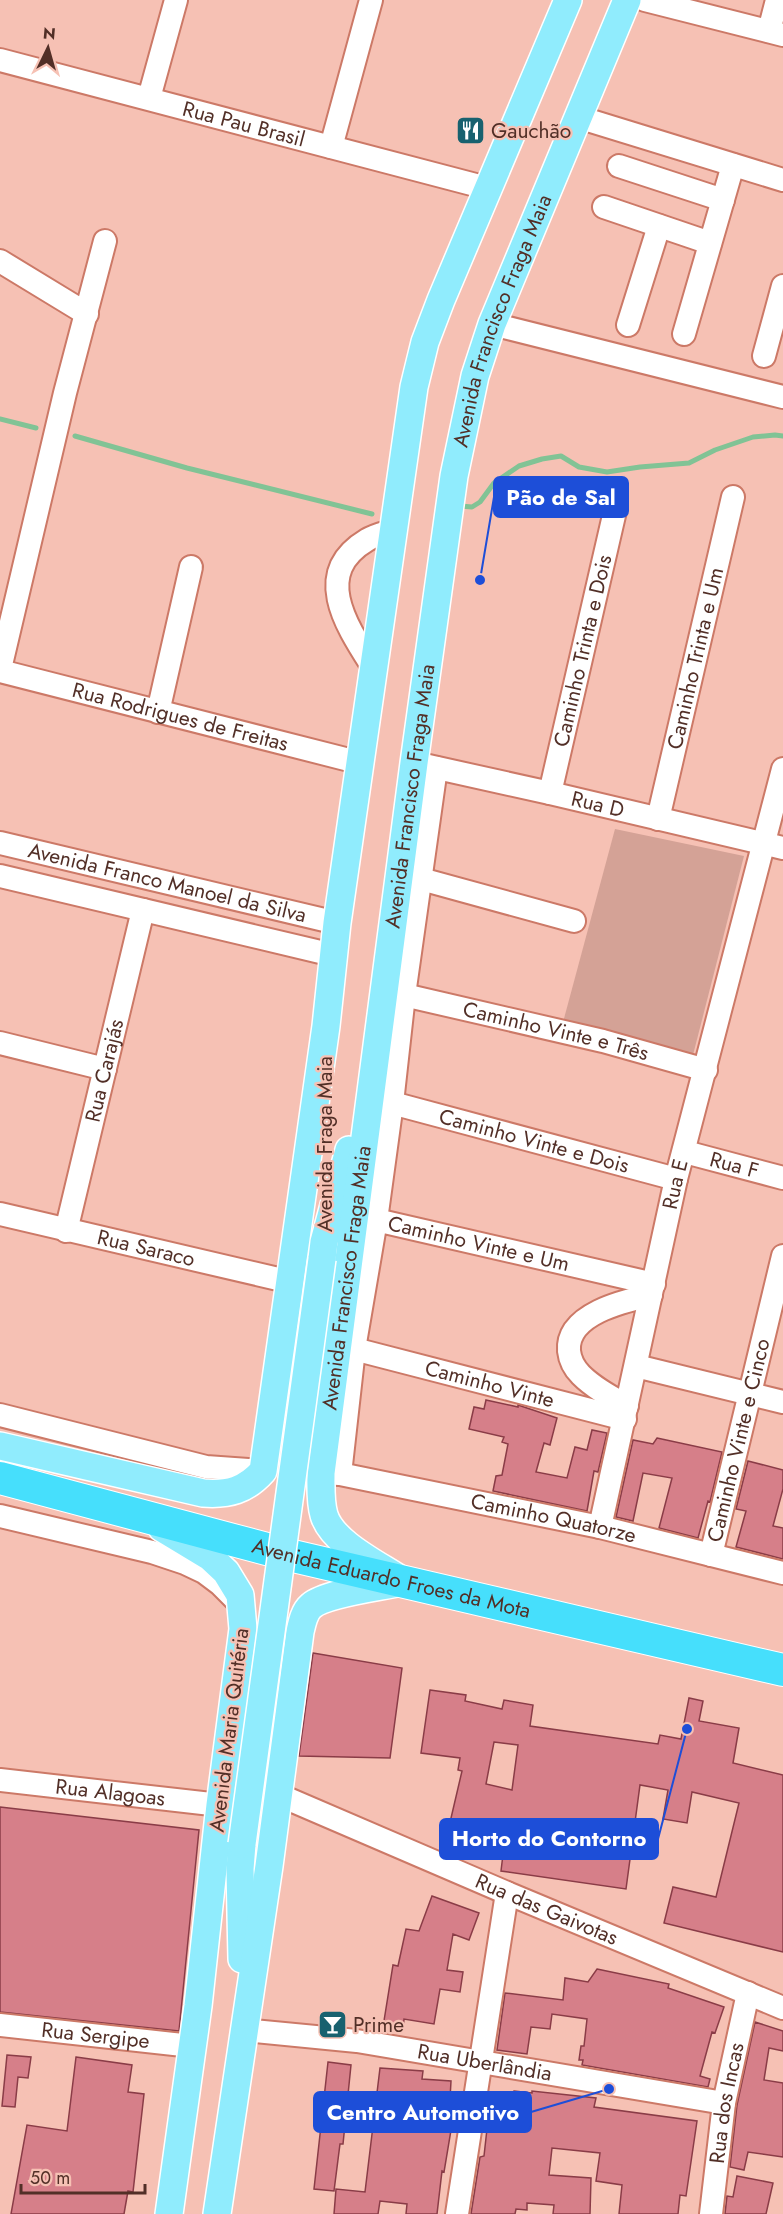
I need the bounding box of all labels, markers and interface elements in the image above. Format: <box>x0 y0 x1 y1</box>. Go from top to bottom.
north arrow <box>18 18 78 78</box>
text: N <box>42 22 57 46</box>
street label: Rua Pau Brasil <box>179 94 308 155</box>
restaurant icon: Gauchão <box>454 115 486 147</box>
place label: Gauchão <box>491 116 571 146</box>
street label: Avenida Francisco Fraga Maia <box>445 190 559 450</box>
callout: Pão de Sal <box>494 477 628 517</box>
text: Pão de Sal <box>506 481 616 513</box>
street label: Caminho Trinta e Dois <box>546 552 619 750</box>
street label: Caminho Trinta e Um <box>660 564 731 752</box>
street label: Avenida Francisco Fraga Maia <box>378 662 443 930</box>
street label: Rua Rodrigues de Freitas <box>69 675 291 759</box>
street label: Rua D <box>568 783 627 825</box>
street label: Avenida Franco Manoel da Silva <box>25 835 309 930</box>
street label: Caminho Vinte e Três <box>460 994 652 1068</box>
street label: Rua Carajás <box>78 1016 131 1125</box>
street label: Avenida Fraga Maia <box>310 1056 340 1232</box>
street label: Caminho Vinte e Dois <box>436 1101 632 1181</box>
street label: Avenida Francisco Fraga Maia <box>314 1144 379 1412</box>
street label: Rua F <box>706 1144 762 1186</box>
street label: Rua E <box>655 1156 696 1212</box>
street label: Caminho Vinte e Um <box>385 1208 572 1279</box>
street label: Rua Saraco <box>94 1222 198 1274</box>
street label: Caminho Vinte e Cinco <box>700 1336 778 1545</box>
street label: Caminho Vinte <box>422 1353 558 1415</box>
street label: Caminho Quatorze <box>468 1486 640 1551</box>
street label: Avenida Eduardo Froes da Mota <box>249 1531 533 1626</box>
street label: Avenida Maria Quitéria <box>202 1626 256 1834</box>
street label: Rua Alagoas <box>54 1771 167 1814</box>
callout: Horto do Contorno <box>440 1819 658 1859</box>
text: Horto do Contorno <box>452 1822 646 1854</box>
street label: Rua das Gaivotas <box>471 1866 622 1953</box>
bar icon: Prime <box>316 2009 348 2041</box>
place label: Prime <box>353 2010 404 2040</box>
street label: Rua Sergipe <box>40 2015 151 2056</box>
street label: Rua Uberlândia <box>415 2036 554 2089</box>
street label: Rua dos Incas <box>702 2040 752 2165</box>
callout: Centro Automotivo <box>314 2092 531 2132</box>
text: Centro Automotivo <box>327 2096 519 2128</box>
scale bar <box>21 2157 146 2195</box>
text: 50 m <box>30 2165 70 2191</box>

